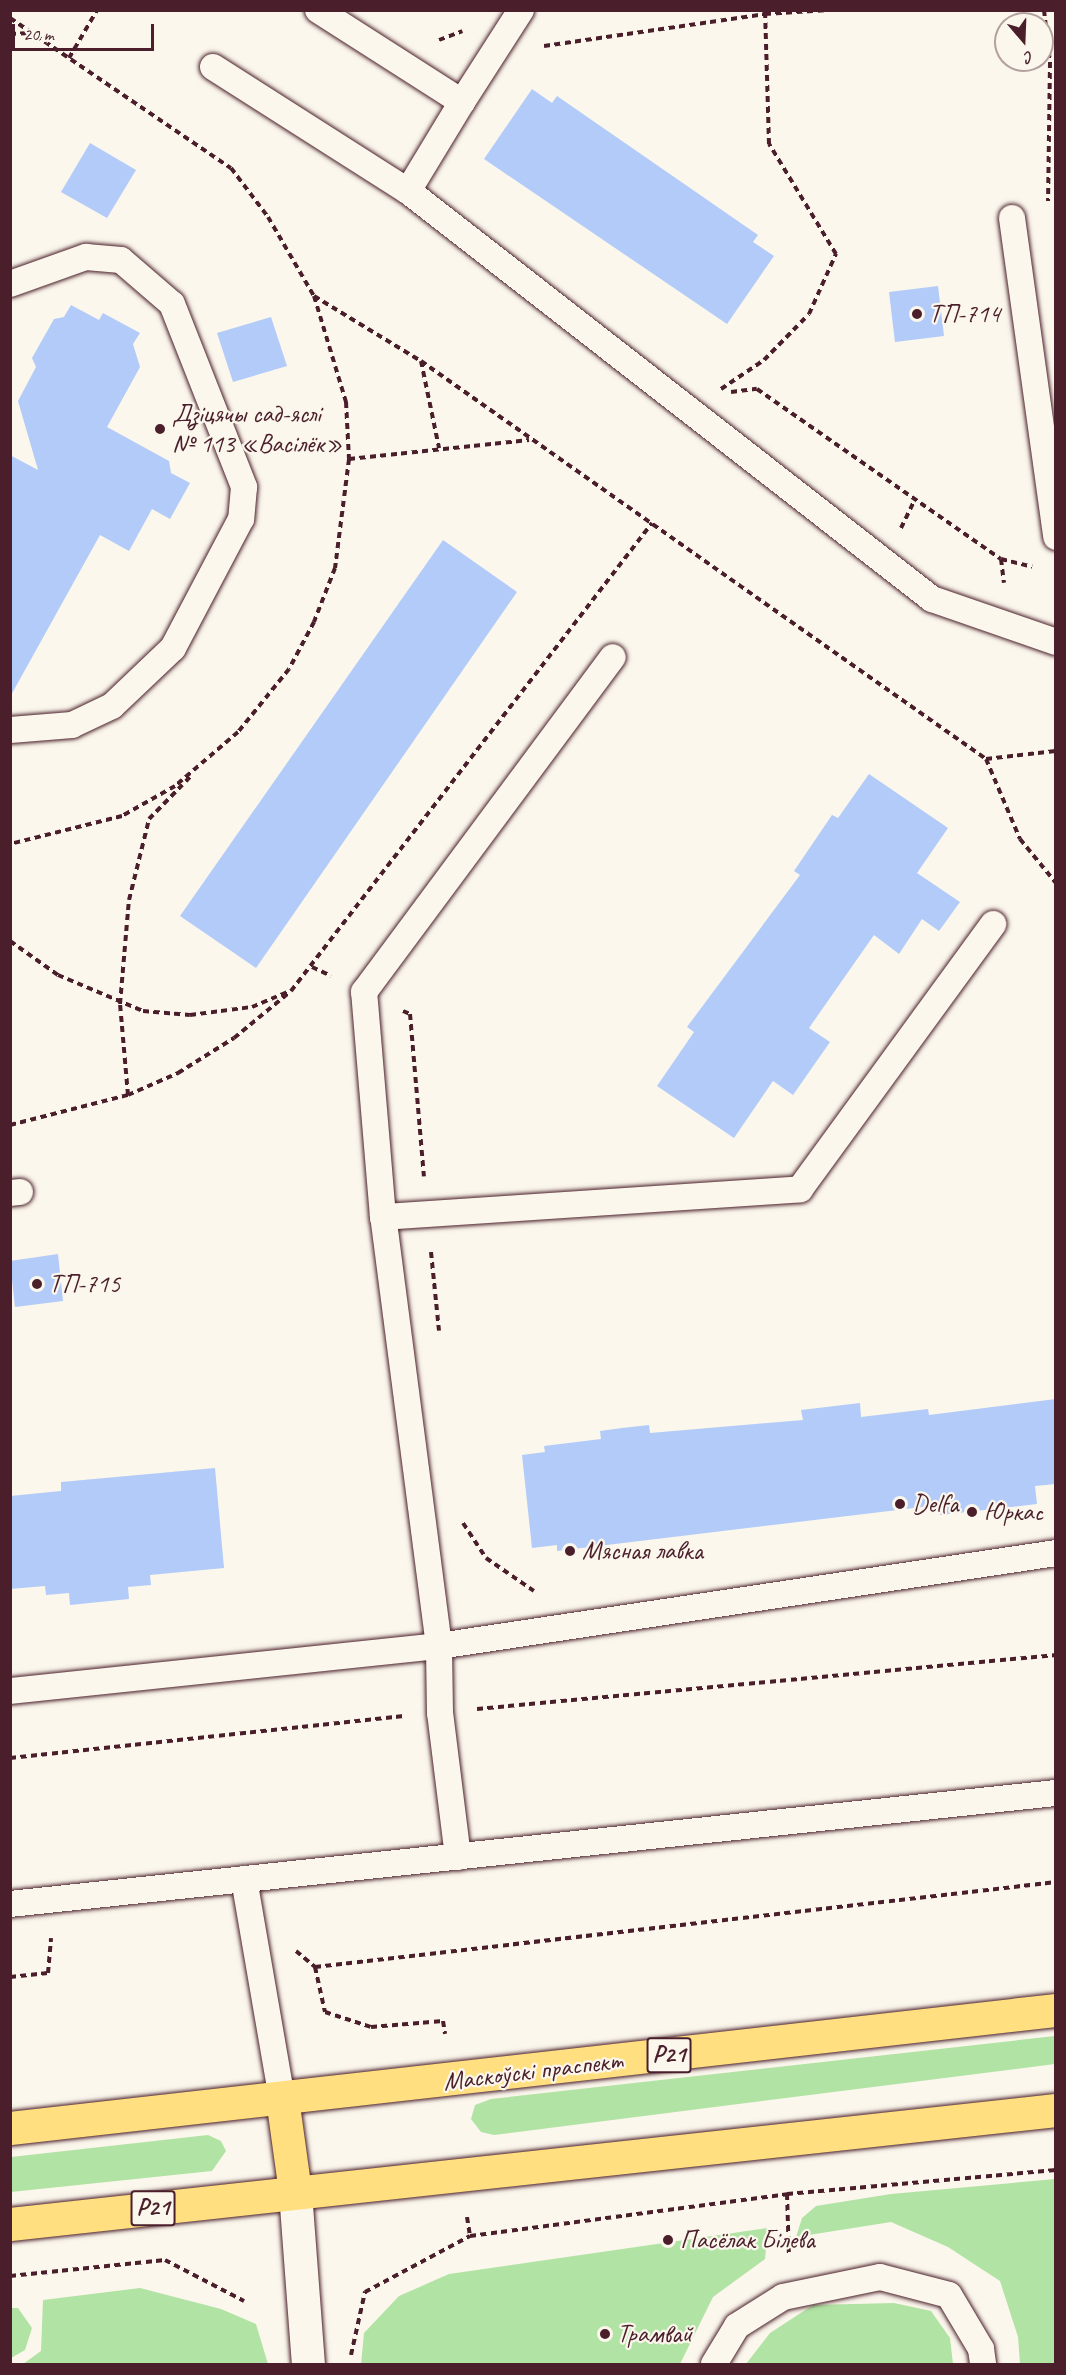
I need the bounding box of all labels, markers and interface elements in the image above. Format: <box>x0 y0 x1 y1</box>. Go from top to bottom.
scale bar <box>15 12 158 50</box>
north arrow <box>994 12 1054 72</box>
text: 20 m <box>23 23 54 45</box>
text: С <box>1022 46 1036 68</box>
place label: ТП-714 <box>929 298 1000 330</box>
marker: ТП-714 <box>910 307 924 321</box>
place label: Дзіцячы сад-яслі № 113 «Васілёк» <box>172 398 342 460</box>
marker: Дзіцячы сад-яслі № 113 «Васілёк» <box>153 422 167 436</box>
place label: ТП-715 <box>49 1268 120 1300</box>
marker: ТП-715 <box>30 1277 44 1291</box>
place label: Delfa <box>912 1488 958 1520</box>
place label: Юркас <box>984 1496 1043 1528</box>
marker: Delfa <box>893 1497 907 1511</box>
marker: Юркас <box>965 1505 979 1519</box>
place label: Мясная лавка <box>582 1535 703 1567</box>
marker: Мясная лавка <box>563 1544 577 1558</box>
road number: Р21 <box>646 2034 692 2076</box>
street label: Маскоўскі праспект <box>441 2044 625 2098</box>
road number: Р21 <box>130 2187 176 2229</box>
place label: Пасёлак Білева <box>680 2224 815 2256</box>
marker: Пасёлак Білева <box>661 2233 675 2247</box>
place label: Трамвай <box>617 2318 692 2350</box>
marker: Трамвай <box>598 2327 612 2341</box>

